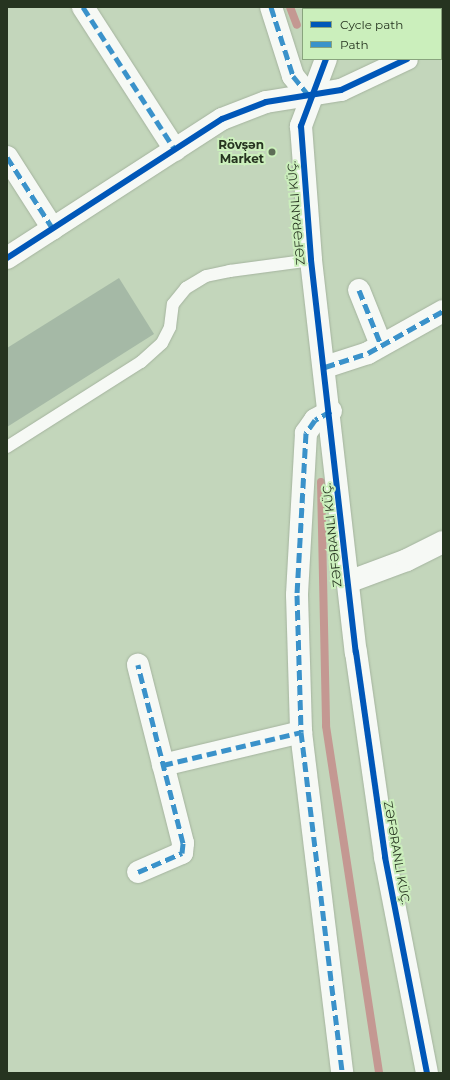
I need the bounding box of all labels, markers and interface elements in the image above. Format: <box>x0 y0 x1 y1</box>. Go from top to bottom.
legend <box>302 8 442 60</box>
text: Cycle path <box>340 17 403 32</box>
text: Path <box>340 37 369 52</box>
place label: Rövşən Market <box>218 138 264 166</box>
marker: Rövşən Market <box>267 147 277 157</box>
street label: ZƏFƏRANLI KÜÇ. <box>284 160 308 266</box>
street label: ZƏFƏRANLI KÜÇ. <box>319 482 345 588</box>
street label: ZƏFƏRANLI KÜÇ. <box>381 800 413 906</box>

